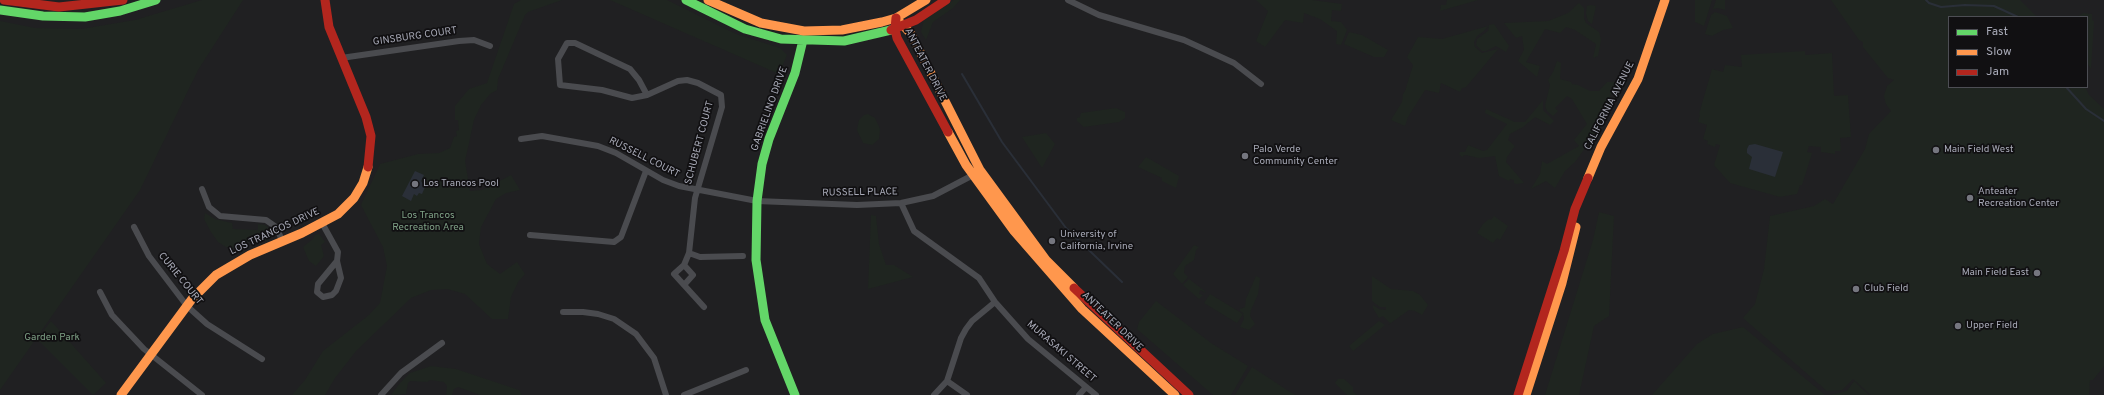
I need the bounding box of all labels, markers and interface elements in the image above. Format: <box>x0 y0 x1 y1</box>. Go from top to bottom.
legend <box>1948 16 2088 88</box>
text: Fast <box>1986 24 2008 40</box>
street label: GINSBURG COURT <box>372 25 458 49</box>
street label: ANTEATER DRIVE <box>901 26 949 104</box>
text: Slow <box>1986 44 2012 60</box>
street label: CALIFORNIA AVENUE <box>1582 60 1638 152</box>
text: Jam <box>1986 64 2009 80</box>
street label: GABRIELINO DRIVE <box>749 65 791 153</box>
street label: SCHUBERT COURT <box>683 100 717 186</box>
street label: RUSSELL COURT <box>607 135 681 181</box>
place label: Palo Verde Community Center <box>1253 144 1338 168</box>
place label: Main Field West <box>1944 144 2013 156</box>
marker: Main Field West <box>1931 145 1941 155</box>
marker: Palo Verde Community Center <box>1240 151 1250 161</box>
place label: Los Trancos Pool <box>423 178 499 190</box>
marker: Los Trancos Pool <box>410 179 420 189</box>
street label: RUSSELL PLACE <box>822 186 898 200</box>
place label: Anteater Recreation Center <box>1978 186 2059 210</box>
marker: Anteater Recreation Center <box>1965 193 1975 203</box>
street label: LOS TRANCOS DRIVE <box>228 206 322 258</box>
park label: Los Trancos Recreation Area <box>392 210 464 234</box>
place label: University of California, Irvine <box>1060 229 1133 252</box>
marker: University of California, Irvine <box>1047 236 1057 246</box>
street label: CURIE COURT <box>155 250 205 308</box>
place label: Main Field East <box>1962 267 2029 279</box>
marker: Main Field East <box>2032 268 2042 278</box>
place label: Club Field <box>1864 283 1908 295</box>
marker: Club Field <box>1851 284 1861 294</box>
street label: ANTEATER DRIVE <box>1079 290 1145 354</box>
street label: MURASAKI STREET <box>1024 319 1098 385</box>
place label: Upper Field <box>1966 320 2018 332</box>
marker: Upper Field <box>1953 321 1963 331</box>
park label: Garden Park <box>24 332 80 344</box>

